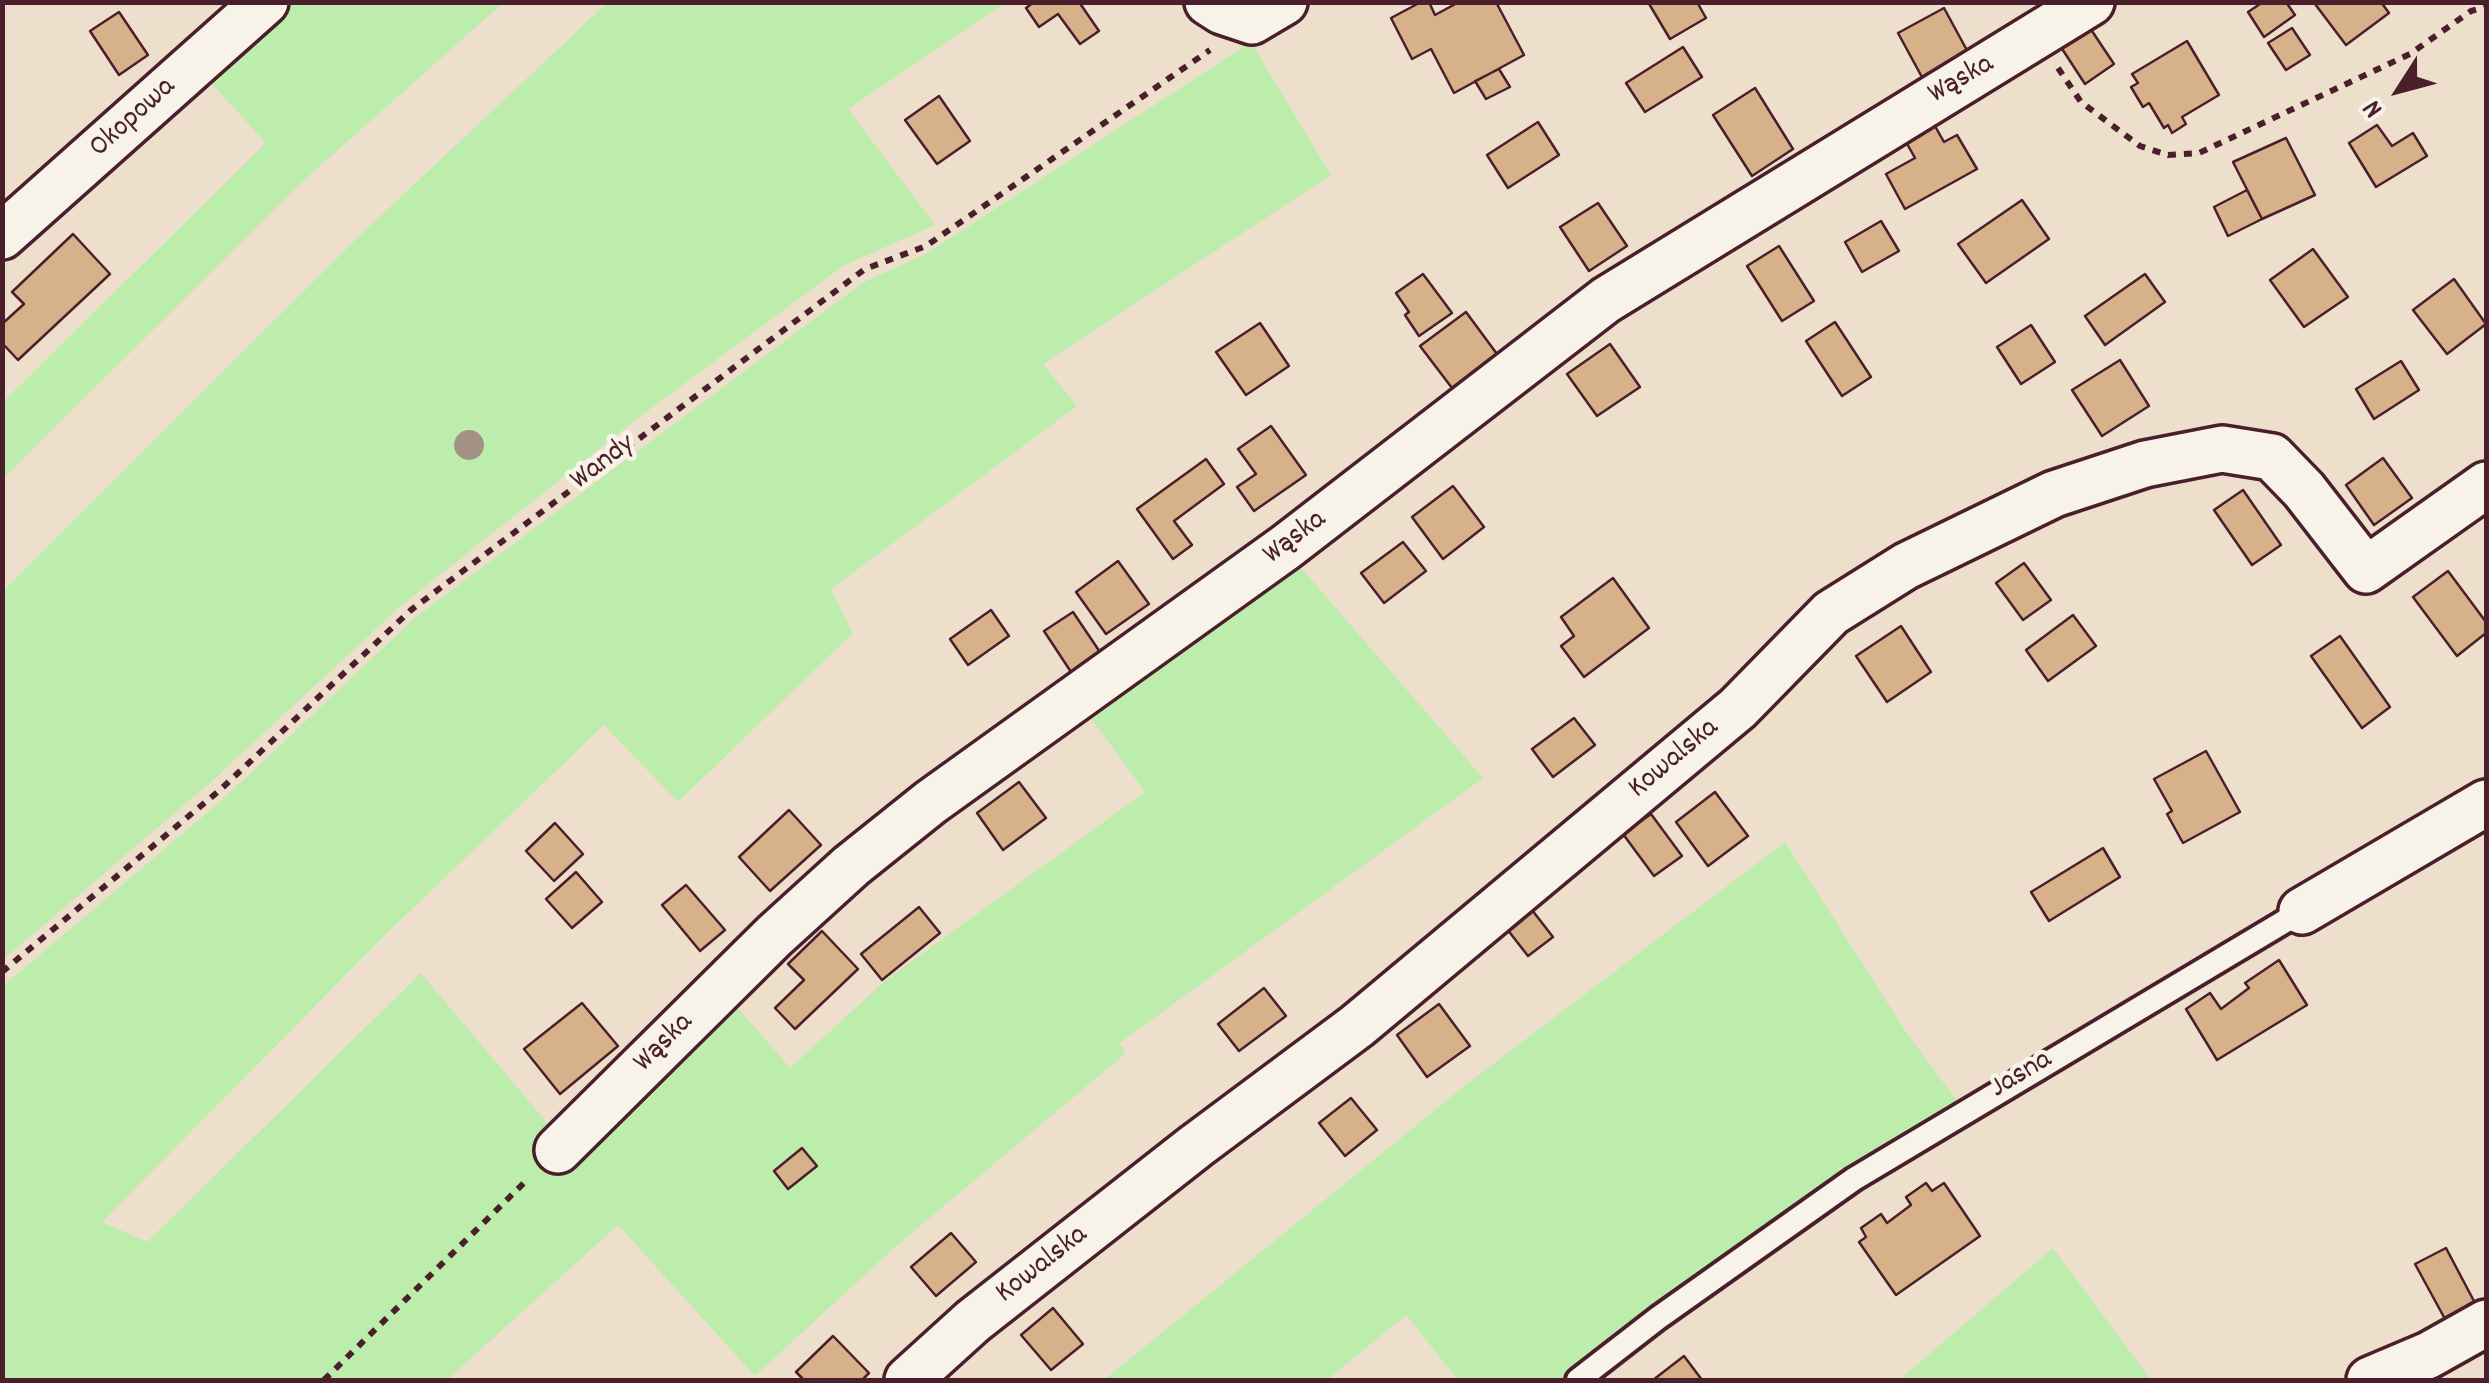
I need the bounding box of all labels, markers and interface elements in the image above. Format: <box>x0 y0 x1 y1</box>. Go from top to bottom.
north arrow <box>2349 40 2449 140</box>
street label: Wąska <box>1923 48 2001 114</box>
street label: Okopowa <box>84 71 184 167</box>
text: N <box>2354 90 2395 125</box>
street label: Wandy <box>565 428 643 500</box>
street label: Wąska <box>1257 504 1335 574</box>
street label: Kowalska <box>1623 712 1727 808</box>
street label: Wąska <box>628 1007 702 1081</box>
street label: Jasna <box>1985 1044 2059 1108</box>
street label: Kowalska <box>990 1219 1096 1313</box>

